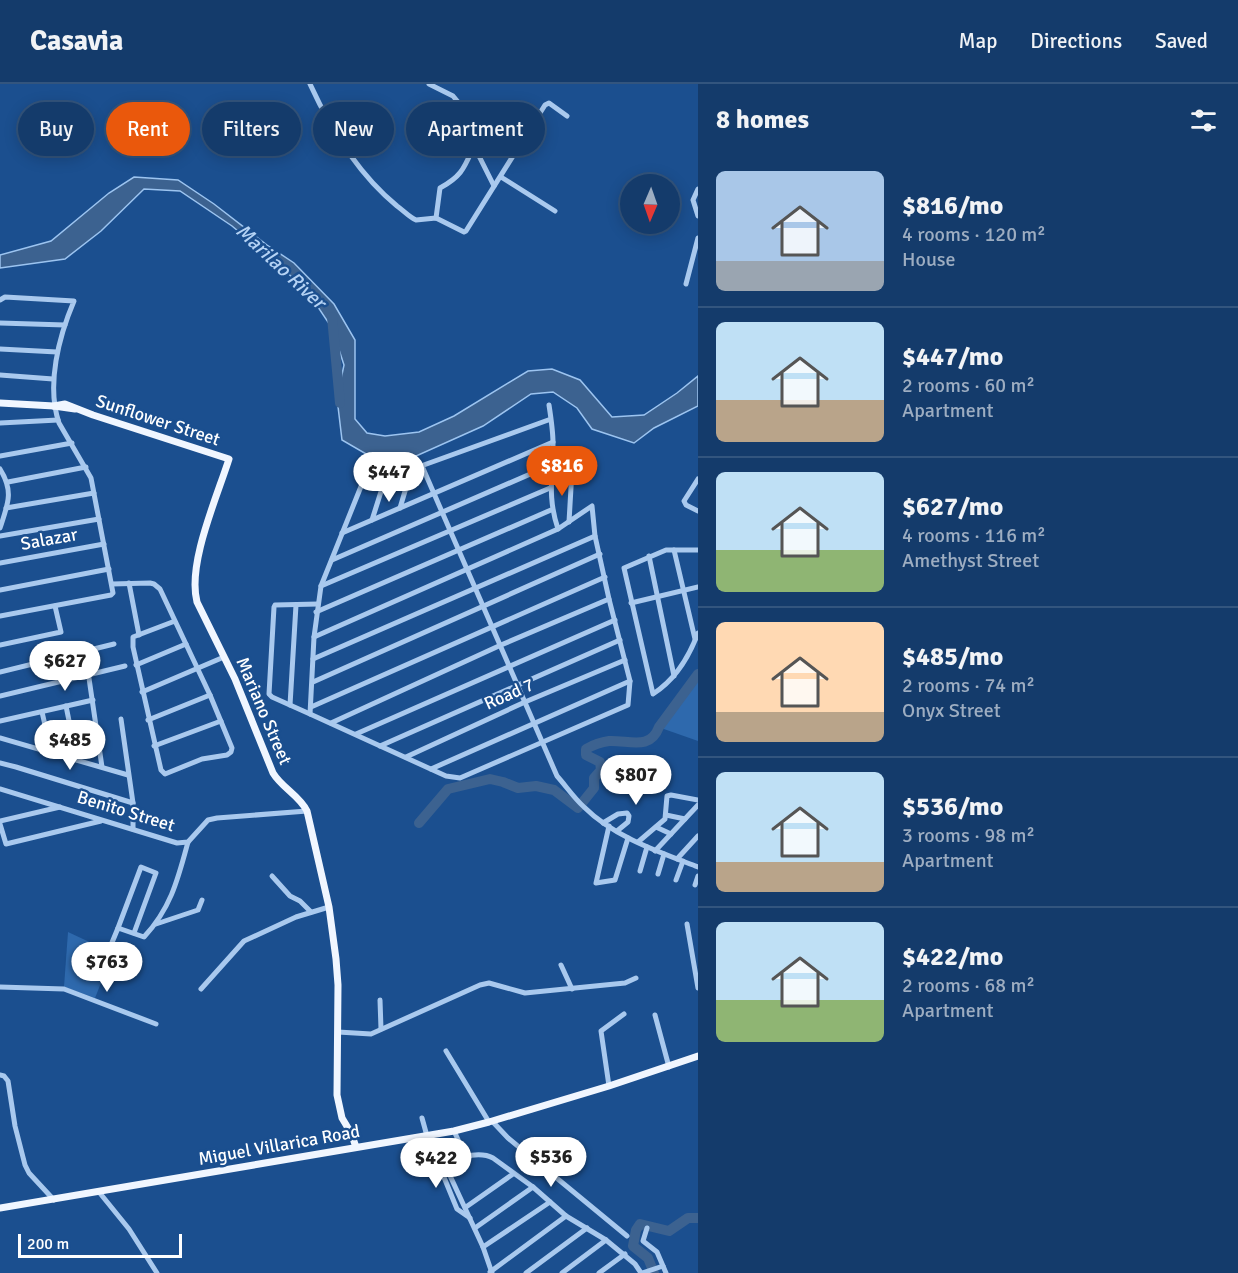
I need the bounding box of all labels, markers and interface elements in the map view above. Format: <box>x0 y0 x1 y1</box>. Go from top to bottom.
text: Casavia <box>30 24 123 58</box>
text: Map <box>959 28 997 54</box>
text: Directions <box>1030 28 1122 54</box>
text: Saved <box>1155 28 1208 54</box>
chip: Buy <box>18 102 94 156</box>
chip: Rent <box>106 102 190 156</box>
chip: Filters <box>202 102 301 156</box>
chip: New <box>313 102 394 156</box>
chip: Apartment <box>406 102 545 156</box>
text: 8 homes <box>716 104 809 136</box>
icon: filters <box>1187 104 1220 137</box>
north arrow <box>620 174 680 234</box>
map controls <box>620 174 680 234</box>
text: $816/mo <box>902 190 1003 222</box>
icon: home <box>764 195 836 267</box>
water label: Marilao River <box>231 218 333 316</box>
text: 4 rooms · 120 m² <box>902 222 1046 247</box>
text: House <box>902 247 956 272</box>
text: $447/mo <box>902 341 1003 373</box>
icon: home <box>764 346 836 418</box>
text: 2 rooms · 60 m² <box>902 373 1035 398</box>
street label: Sunflower Street <box>93 390 223 450</box>
text: Apartment <box>902 398 994 423</box>
pin: $816 <box>526 446 598 497</box>
pin: $447 <box>353 452 425 503</box>
text: $816 <box>540 453 584 478</box>
text: $447 <box>367 459 411 484</box>
text: $627/mo <box>902 491 1003 523</box>
icon: home <box>764 496 836 568</box>
street label: Salazar <box>19 523 80 555</box>
text: 4 rooms · 116 m² <box>902 523 1046 548</box>
text: Amethyst Street <box>902 548 1039 573</box>
pin: $627 <box>29 641 101 692</box>
text: $485/mo <box>902 641 1003 673</box>
icon: home <box>764 646 836 718</box>
text: $627 <box>43 648 87 673</box>
street label: Mariano Street <box>231 654 297 768</box>
street label: Road 7 <box>481 673 537 715</box>
text: 2 rooms · 74 m² <box>902 673 1035 698</box>
text: Onyx Street <box>902 698 1001 723</box>
pin: $485 <box>34 720 106 771</box>
text: $485 <box>48 727 92 752</box>
pin: $807 <box>600 755 672 806</box>
text: $807 <box>614 762 658 787</box>
street label: Benito Street <box>75 786 177 836</box>
text: $536/mo <box>902 791 1003 823</box>
icon: home <box>764 796 836 868</box>
text: 3 rooms · 98 m² <box>902 823 1035 848</box>
text: Apartment <box>902 848 994 873</box>
text: $422/mo <box>902 941 1003 973</box>
pin: $763 <box>71 942 143 993</box>
icon: home <box>764 946 836 1018</box>
text: $763 <box>85 949 129 974</box>
text: 2 rooms · 68 m² <box>902 973 1035 998</box>
text: Apartment <box>902 998 994 1023</box>
street label: Miguel Villarica Road <box>197 1120 361 1170</box>
pin: $536 <box>515 1137 587 1188</box>
pin: $422 <box>400 1138 472 1189</box>
text: $536 <box>529 1144 573 1169</box>
text: $422 <box>414 1145 458 1170</box>
scale bar <box>18 1231 182 1258</box>
text: 200 m <box>27 1234 69 1254</box>

